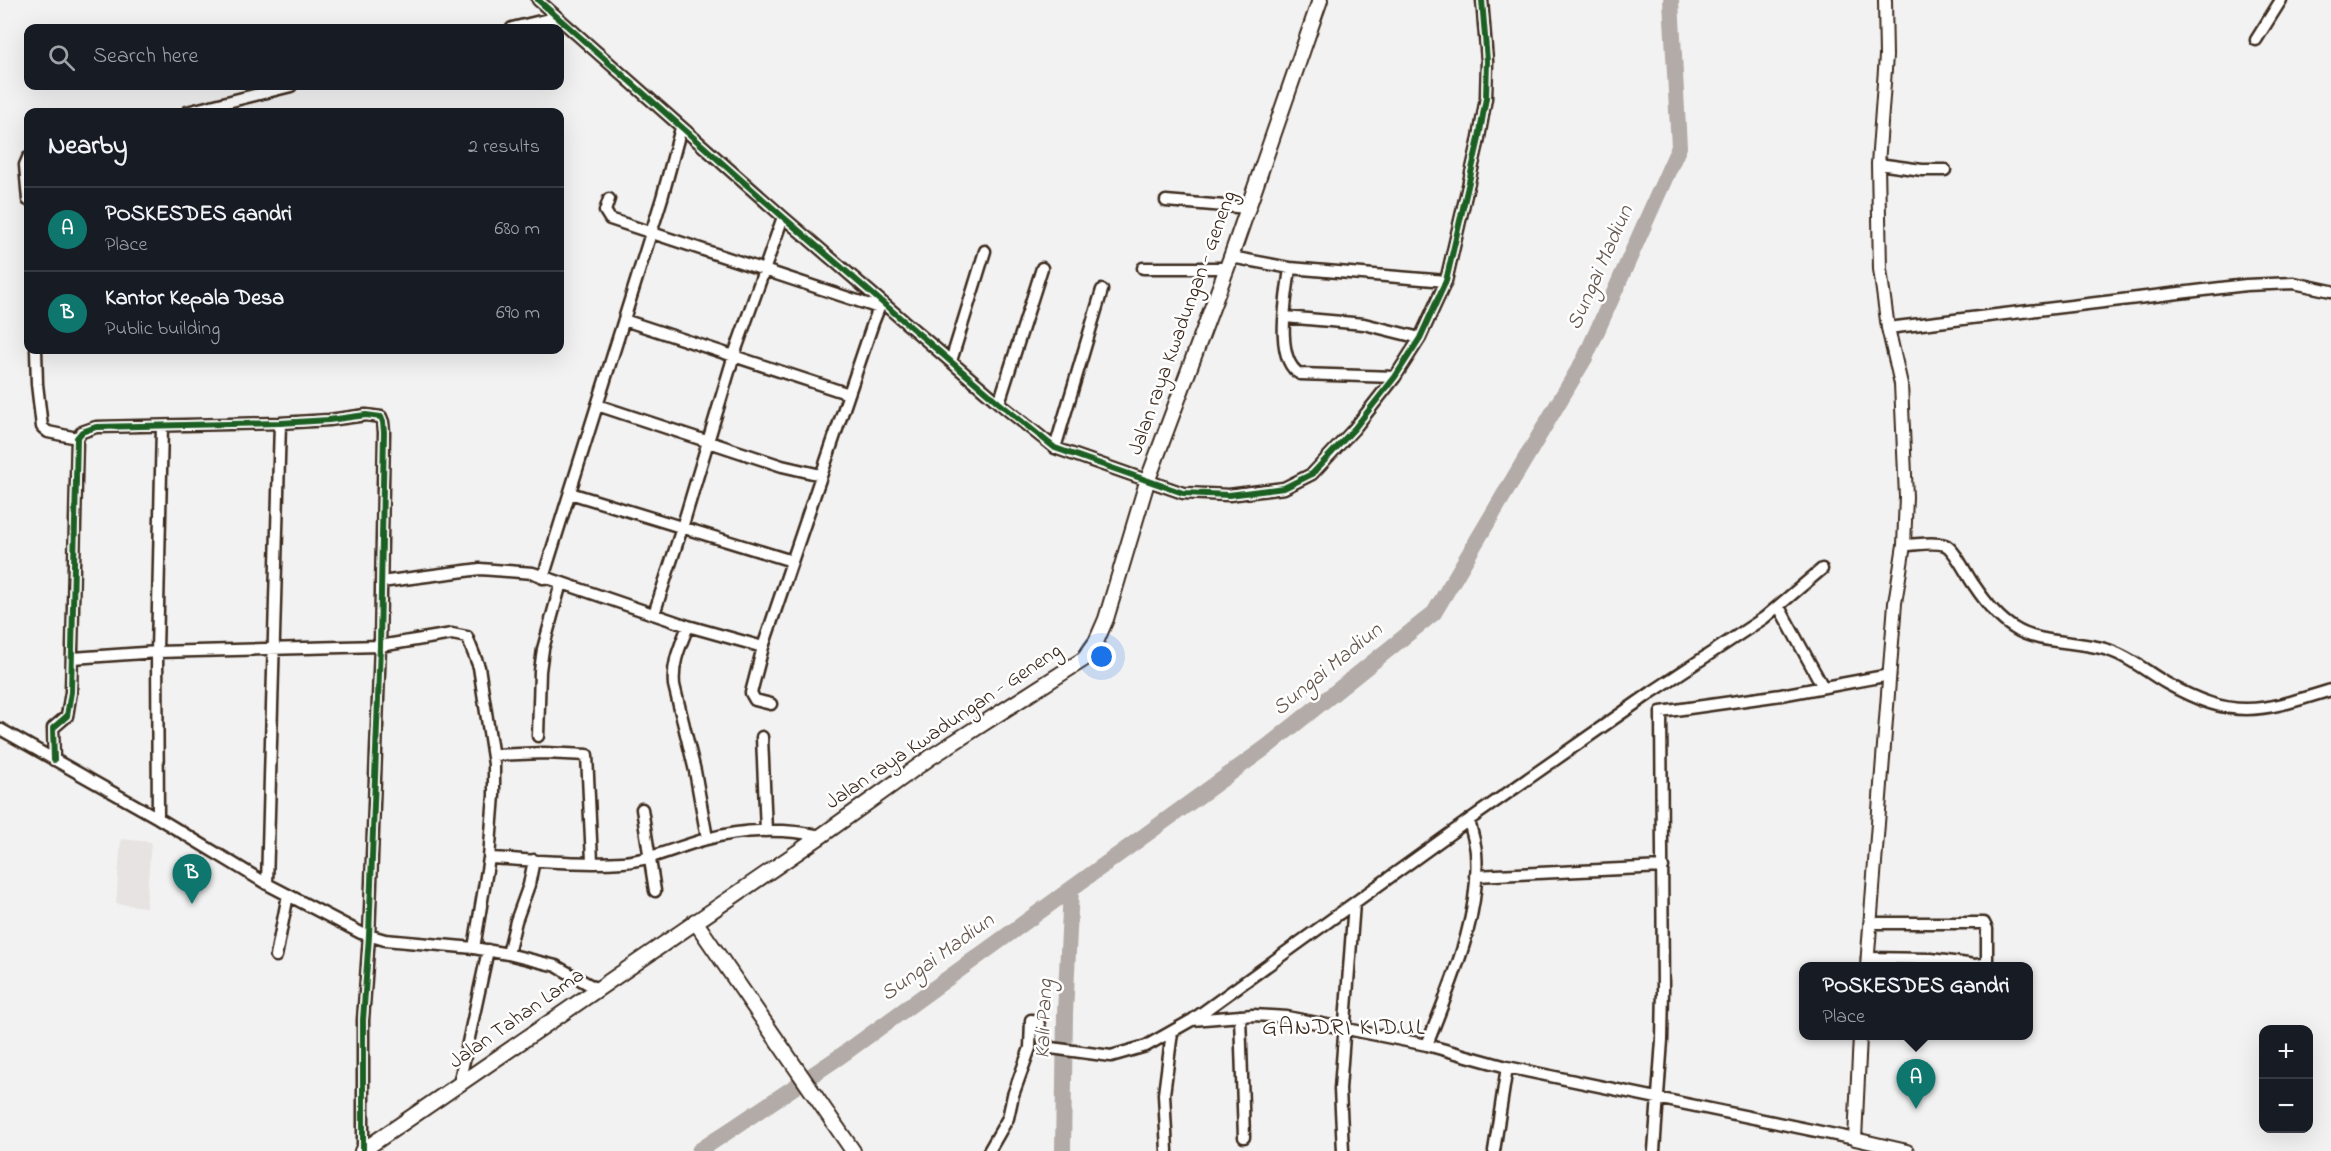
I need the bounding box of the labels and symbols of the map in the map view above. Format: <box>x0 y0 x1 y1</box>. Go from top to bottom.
street label: Jalan raya Kwadungan - Geneng <box>1121 187 1247 460</box>
water label: Sungai Madiun <box>1559 199 1643 336</box>
water label: Sungai Madiun <box>1266 615 1391 724</box>
street label: Jalan raya Kwadungan - Geneng <box>820 636 1069 819</box>
your location <box>1087 642 1116 671</box>
pin: B <box>172 854 212 904</box>
water label: Sungai Madiun <box>875 905 1002 1010</box>
street label: Jalan Tahan Lama <box>443 961 591 1077</box>
water label: Kali Pang <box>1028 977 1062 1059</box>
district label: GANDRI KIDUL <box>1262 1011 1426 1046</box>
pin: A <box>1896 1060 1936 1109</box>

